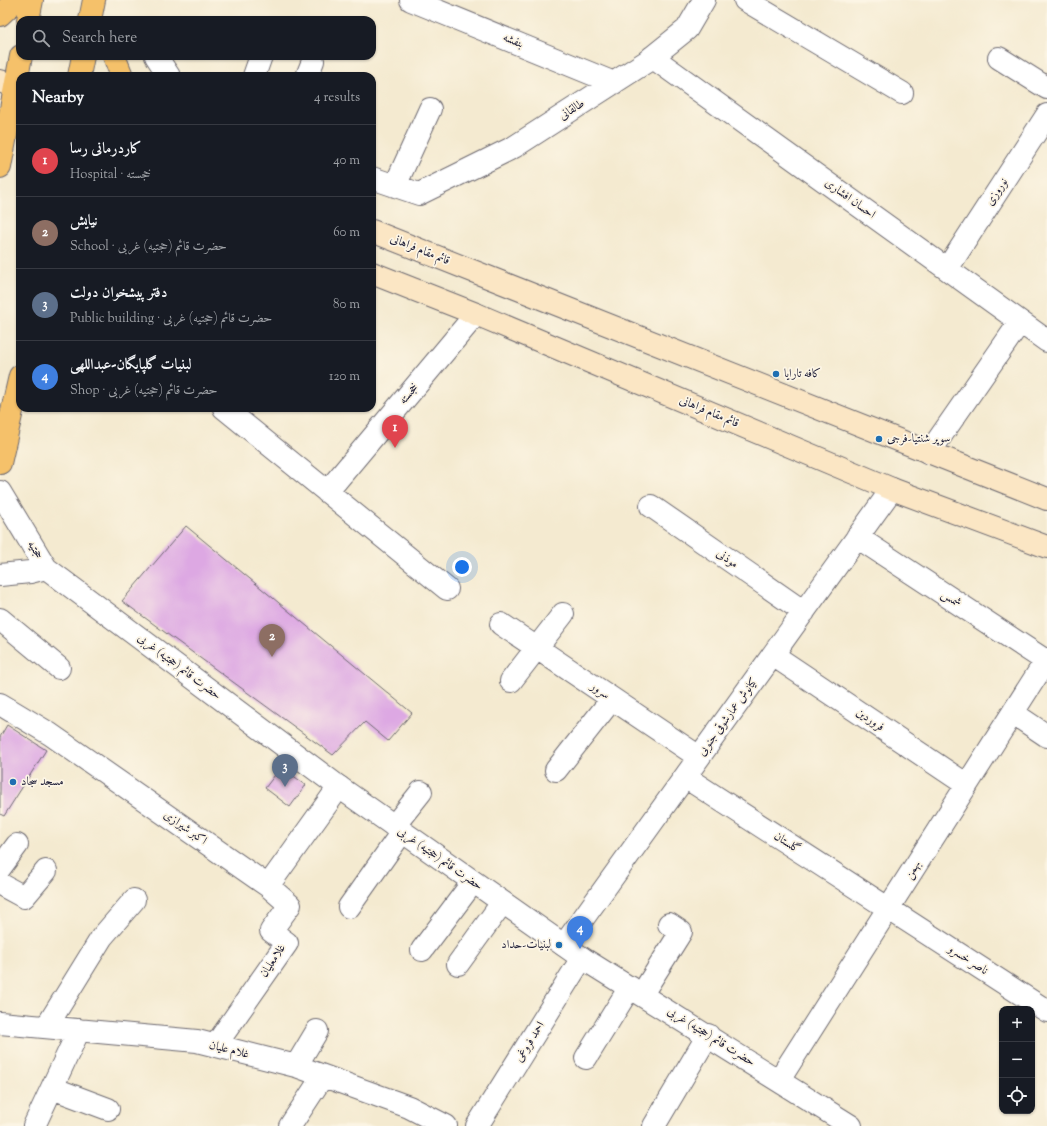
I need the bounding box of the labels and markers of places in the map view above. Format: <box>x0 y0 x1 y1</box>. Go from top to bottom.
place label: کافه تارایا <box>784 365 821 383</box>
marker: کافه تارایا <box>771 369 781 379</box>
pin: 1 <box>382 415 408 448</box>
place label: سوپر شنتیا-فرجی <box>887 430 951 448</box>
marker: سوپر شنتیا-فرجی <box>874 434 884 444</box>
pin: 2 <box>259 624 285 657</box>
pin: 3 <box>272 754 298 787</box>
place label: مسجد سجاد <box>21 773 64 791</box>
marker: مسجد سجاد <box>8 777 18 787</box>
pin: 4 <box>567 916 593 949</box>
place label: لبنیات-حداد <box>501 936 551 954</box>
marker: لبنیات-حداد <box>554 940 564 950</box>

